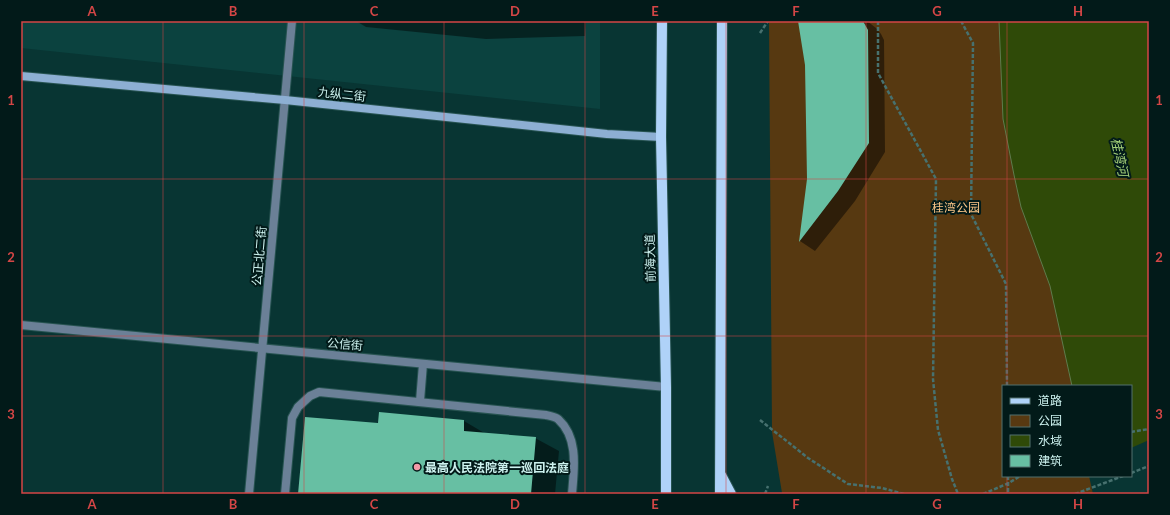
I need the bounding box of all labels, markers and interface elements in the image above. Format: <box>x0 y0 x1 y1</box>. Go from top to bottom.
text: A <box>86 3 97 19</box>
text: B <box>229 3 238 19</box>
text: C <box>370 3 379 19</box>
text: D <box>510 3 520 19</box>
text: E <box>651 3 659 19</box>
text: F <box>792 3 800 19</box>
text: G <box>932 3 942 19</box>
text: H <box>1073 3 1083 19</box>
street label: 九纵二街 <box>317 84 367 104</box>
text: 1 <box>7 92 15 108</box>
text: 1 <box>1155 92 1163 108</box>
water label: 桂湾河 <box>1108 136 1133 181</box>
park label: 桂湾公园 <box>932 200 980 215</box>
street label: 公正北二街 <box>249 225 269 287</box>
street label: 前海大道 <box>642 234 658 282</box>
text: 2 <box>7 249 15 265</box>
text: 2 <box>1155 249 1163 265</box>
street label: 公信街 <box>326 335 364 353</box>
legend <box>1002 385 1132 477</box>
text: 道路 <box>1038 393 1062 408</box>
text: 3 <box>7 406 15 422</box>
text: 3 <box>1155 406 1163 422</box>
text: 公园 <box>1038 413 1062 428</box>
text: 水域 <box>1038 433 1062 448</box>
text: 建筑 <box>1038 453 1062 468</box>
place label: 最高人民法院第一巡回法庭 <box>425 460 569 475</box>
marker: 最高人民法院第一巡回法庭 <box>412 462 422 472</box>
text: A <box>86 496 97 512</box>
text: B <box>229 496 238 512</box>
text: C <box>370 496 379 512</box>
text: D <box>510 496 520 512</box>
text: E <box>651 496 659 512</box>
text: F <box>792 496 800 512</box>
text: G <box>932 496 942 512</box>
text: H <box>1073 496 1083 512</box>

